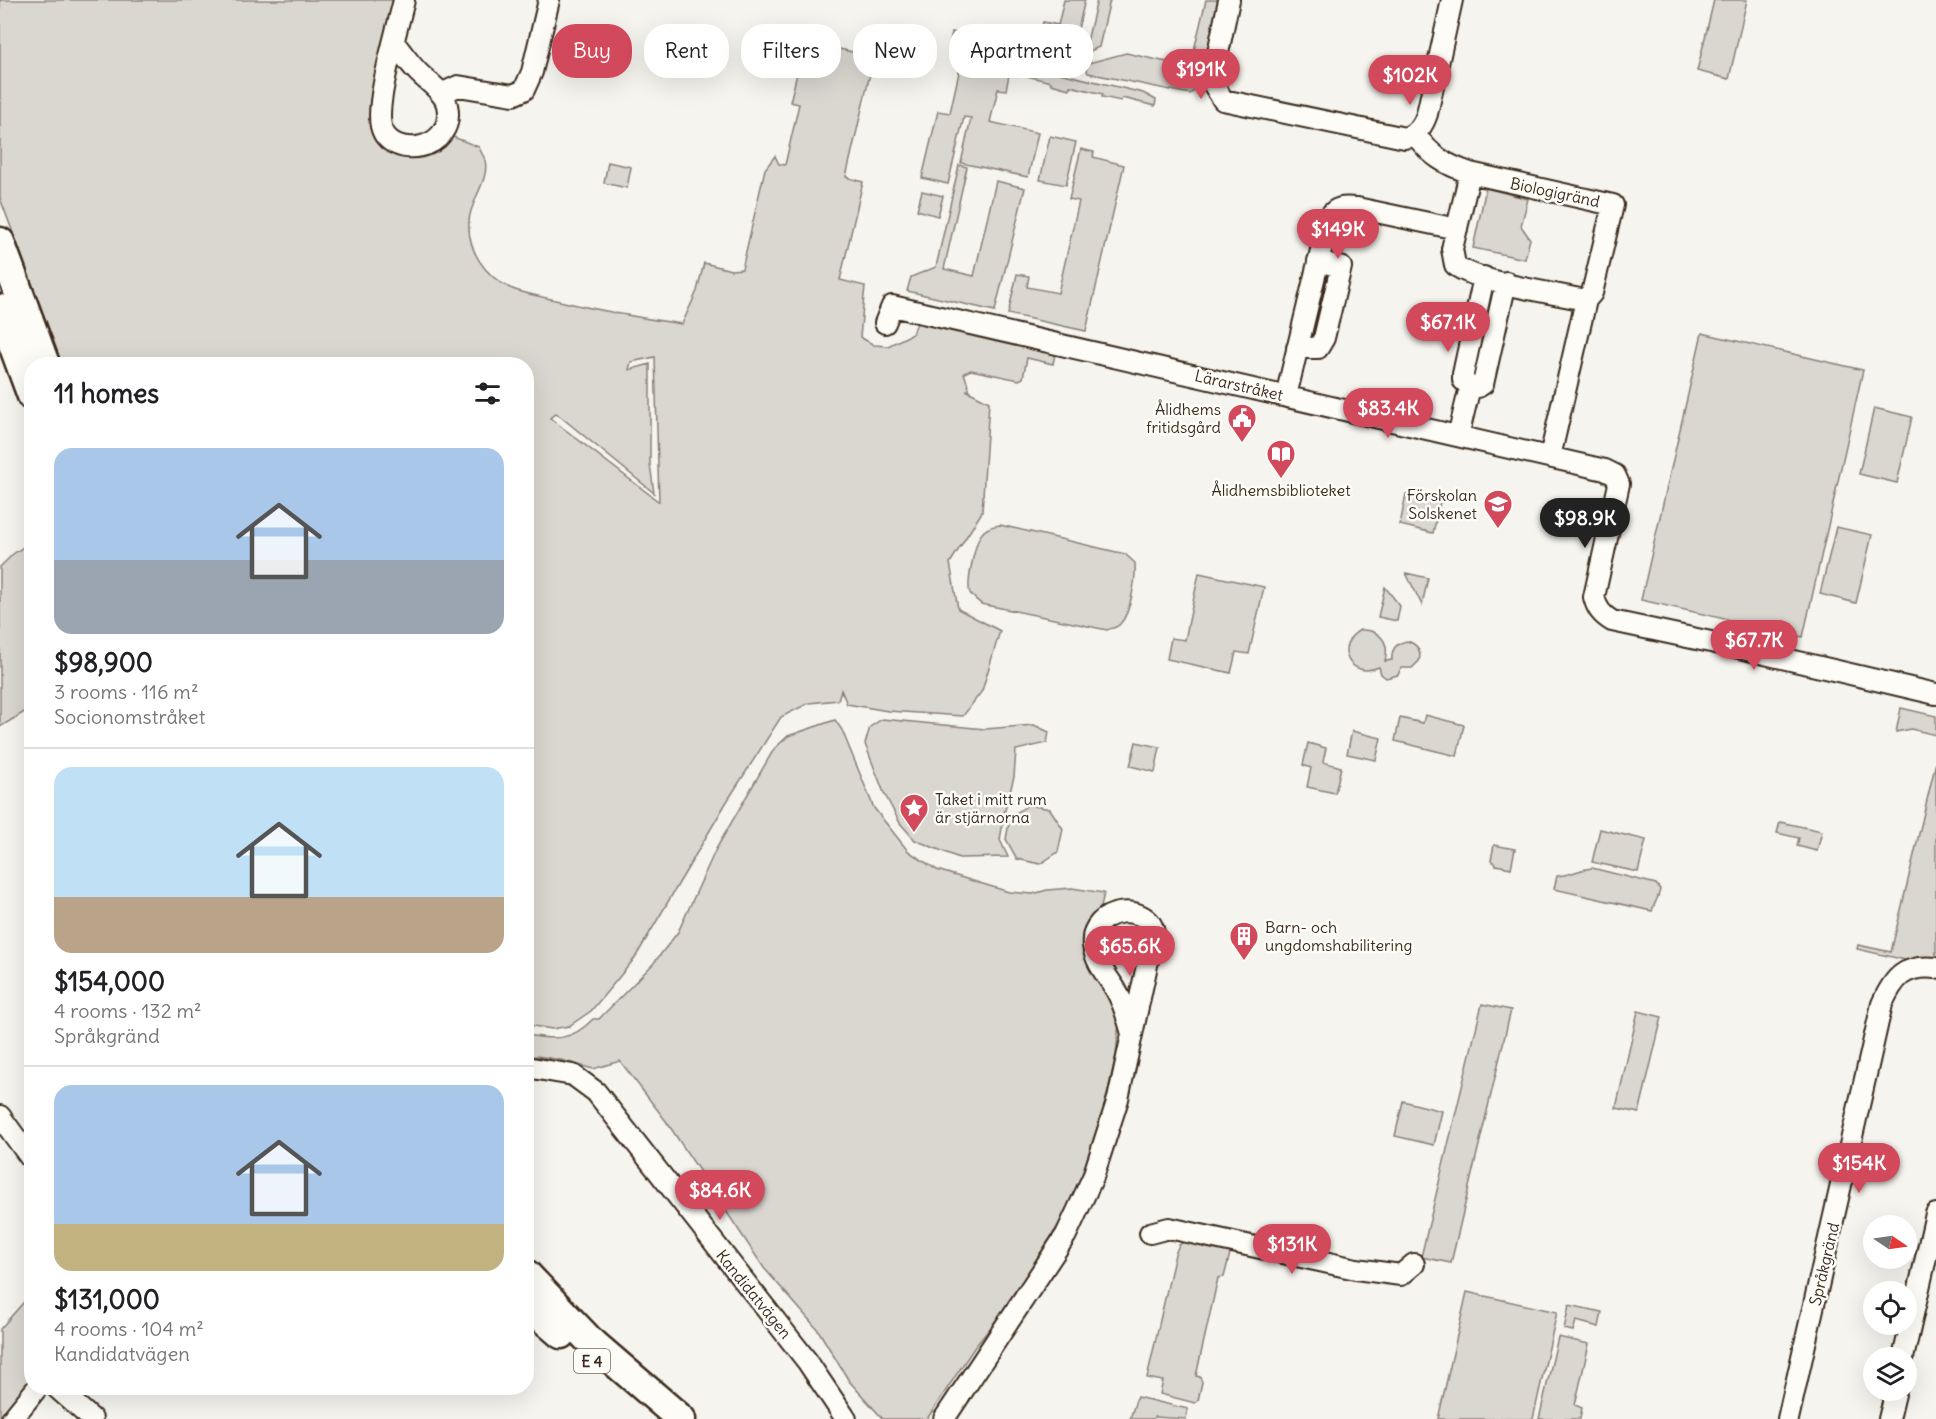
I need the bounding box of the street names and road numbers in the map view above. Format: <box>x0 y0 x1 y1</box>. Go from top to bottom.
street label: Biologigränd <box>1508 173 1602 211</box>
street label: Lärarstråket <box>1193 365 1286 405</box>
street label: Språkgränd <box>1805 1221 1843 1307</box>
street label: Kandidatvägen <box>712 1245 796 1343</box>
road number: E 4 <box>574 1349 610 1373</box>

